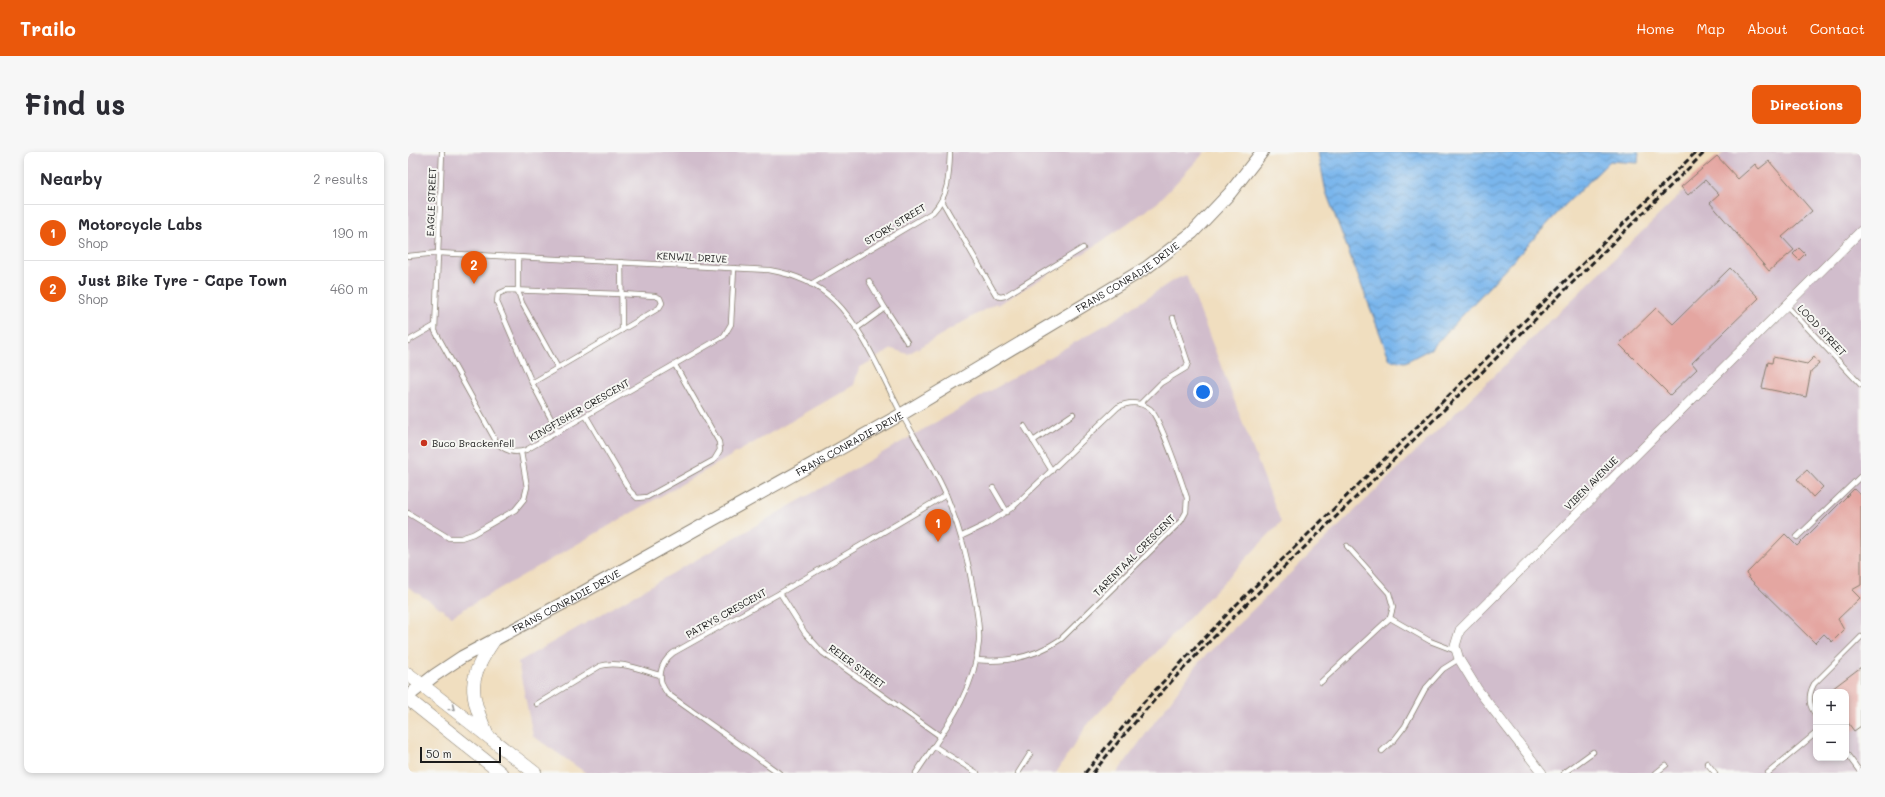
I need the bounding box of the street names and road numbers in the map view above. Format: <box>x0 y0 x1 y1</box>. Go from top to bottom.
street label: EAGLE STREET <box>423 167 439 237</box>
street label: STORK STREET <box>862 200 929 248</box>
street label: FRANS CONRADIE DRIVE <box>1073 238 1182 316</box>
street label: KENWIL DRIVE <box>656 248 728 266</box>
street label: LOOD STREET <box>1794 301 1850 359</box>
street label: KINGFISHER CRESCENT <box>526 375 632 445</box>
street label: FRANS CONRADIE DRIVE <box>793 408 906 479</box>
street label: VIBEN AVENUE <box>1561 453 1621 513</box>
street label: TARENTAAL CRESCENT <box>1090 511 1178 599</box>
street label: FRANS CONRADIE DRIVE <box>510 566 623 636</box>
street label: PATRYS CRESCENT <box>683 585 769 641</box>
street label: REIER STREET <box>826 641 888 691</box>

